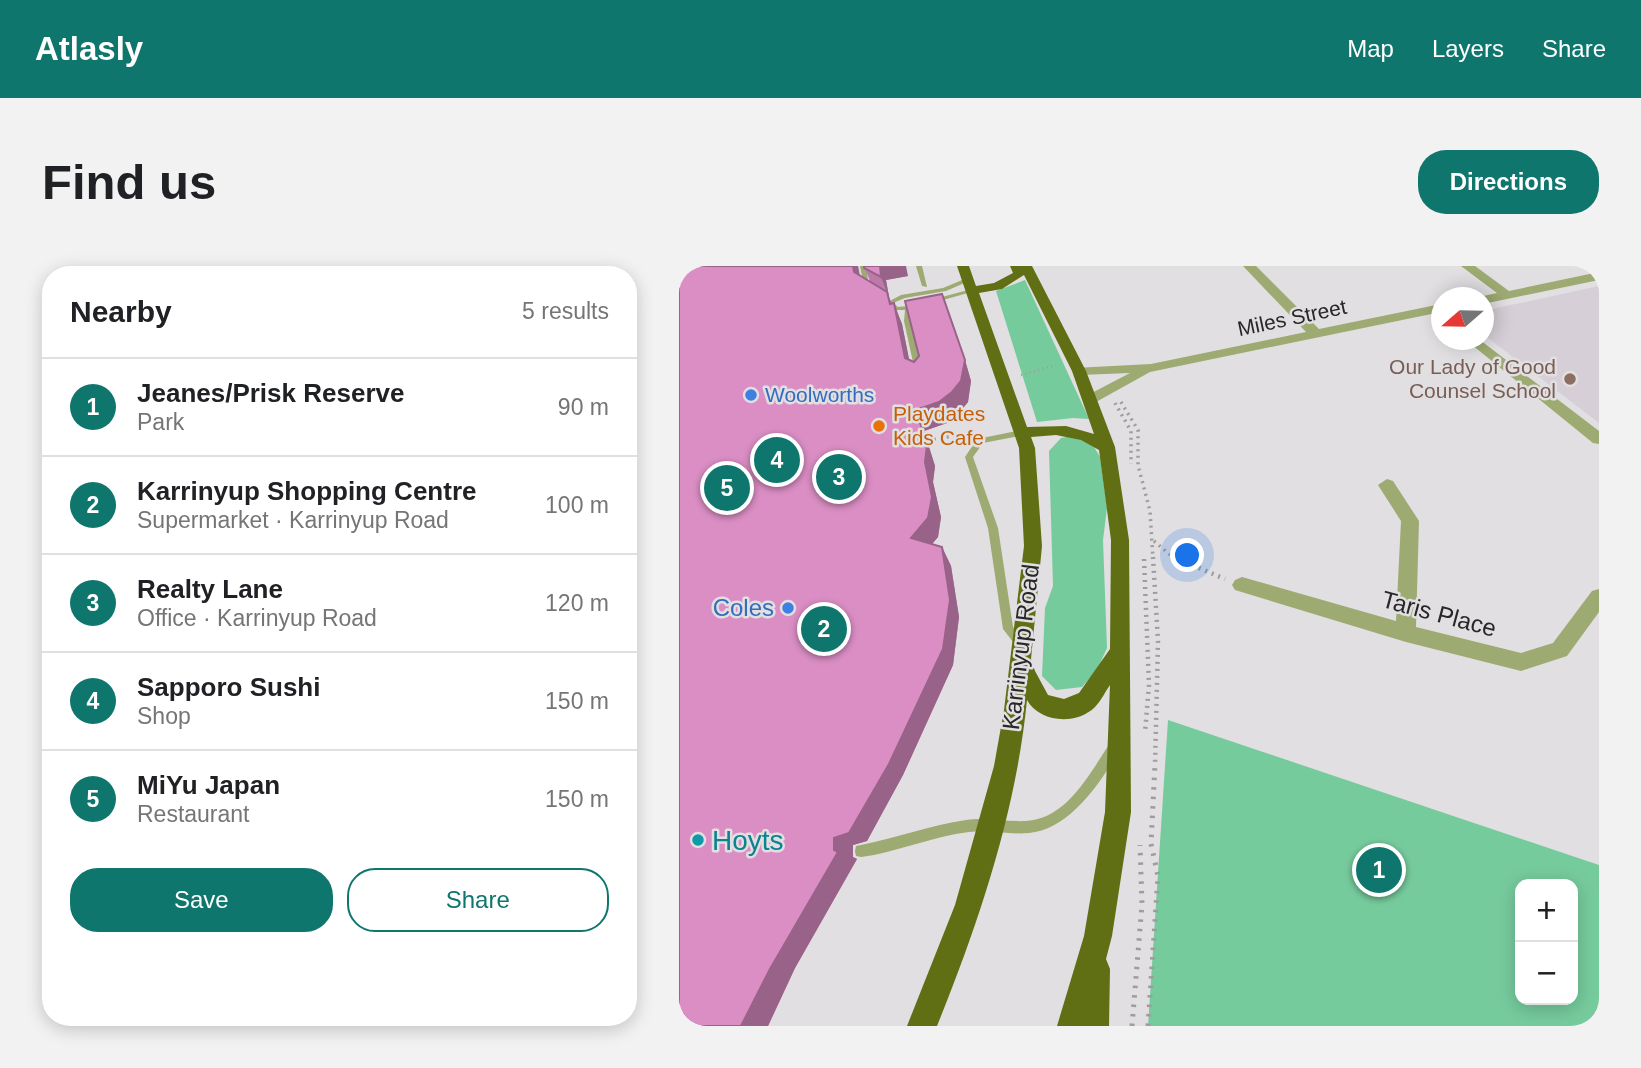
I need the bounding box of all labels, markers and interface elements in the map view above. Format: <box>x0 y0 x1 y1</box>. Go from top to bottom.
text: Atlasly <box>35 30 143 67</box>
text: Map <box>1347 35 1394 62</box>
text: Layers <box>1432 35 1504 62</box>
text: Share <box>1542 35 1606 62</box>
button: Directions <box>1418 150 1599 214</box>
text: Find us <box>42 155 216 209</box>
north arrow <box>1431 287 1494 350</box>
text: Nearby <box>70 295 172 328</box>
street label: Miles Street <box>1235 295 1349 340</box>
text: 5 results <box>522 298 609 324</box>
place label: Our Lady of Good Counsel School <box>1389 355 1556 402</box>
marker: Our Lady of Good Counsel School <box>1562 371 1578 387</box>
text: Jeanes/Prisk Reserve <box>137 378 404 408</box>
place label: Woolworths <box>765 383 874 406</box>
marker: Woolworths <box>743 387 759 403</box>
text: 1 <box>87 394 99 420</box>
text: 90 m <box>558 394 609 420</box>
place label: Playdates Kids Cafe <box>893 402 985 449</box>
text: Park <box>137 409 184 435</box>
marker: Playdates Kids Cafe <box>871 418 887 434</box>
pin: 4 <box>754 434 800 486</box>
pin: 3 <box>816 451 862 503</box>
pin: 5 <box>704 462 750 514</box>
text: Karrinyup Shopping Centre <box>137 476 476 506</box>
text: 2 <box>87 492 99 518</box>
text: 100 m <box>545 492 609 518</box>
text: Supermarket · Karrinyup Road <box>137 507 449 533</box>
your location <box>1170 538 1204 572</box>
street label: Karrinyup Road <box>997 563 1044 731</box>
text: Realty Lane <box>137 574 283 604</box>
street label: Taris Place <box>1379 585 1499 642</box>
text: 3 <box>87 590 99 616</box>
text: 120 m <box>545 590 609 616</box>
place label: Coles <box>713 594 774 621</box>
marker: Coles <box>780 600 796 616</box>
pin: 2 <box>801 603 847 655</box>
text: Office · Karrinyup Road <box>137 605 377 631</box>
text: Sapporo Sushi <box>137 672 320 702</box>
text: 4 <box>87 688 99 714</box>
text: 150 m <box>545 688 609 714</box>
text: Shop <box>137 703 191 729</box>
text: MiYu Japan <box>137 770 280 800</box>
text: 5 <box>87 786 99 812</box>
text: 150 m <box>545 786 609 812</box>
text: Restaurant <box>137 801 250 827</box>
place label: Hoyts <box>712 825 784 856</box>
marker: Hoyts <box>690 832 706 848</box>
pin: 1 <box>1356 844 1402 896</box>
button: Save <box>70 868 333 932</box>
button: Share <box>347 868 609 932</box>
map controls <box>1515 879 1578 1005</box>
button: + <box>1515 879 1578 942</box>
button: − <box>1515 942 1578 1005</box>

